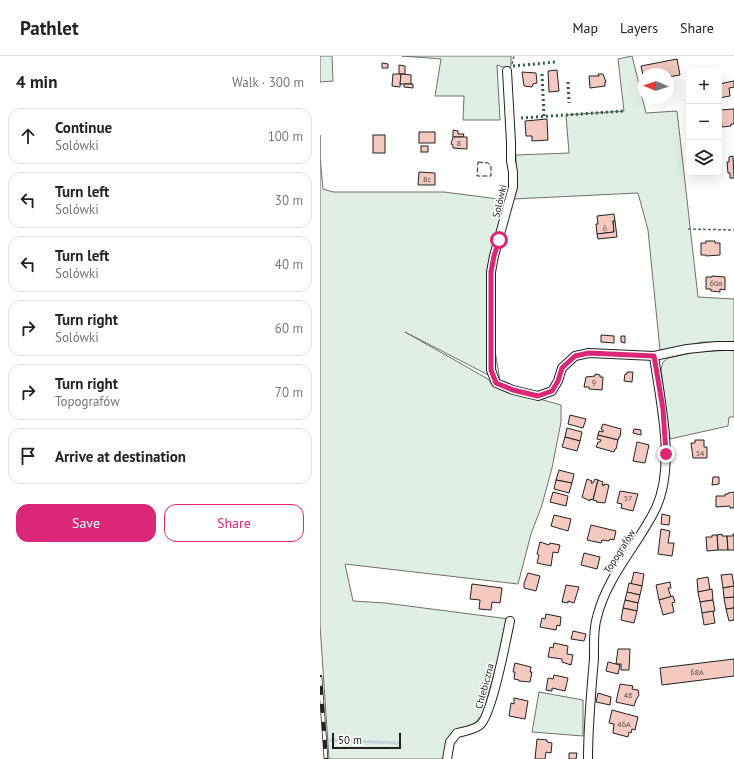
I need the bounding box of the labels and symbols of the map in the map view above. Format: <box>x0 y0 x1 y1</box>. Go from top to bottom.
north arrow <box>638 68 674 104</box>
house number: 8 <box>457 138 461 148</box>
house number: 8c <box>423 174 431 184</box>
street label: Solówki <box>489 183 510 219</box>
house number: 6 <box>603 223 607 233</box>
route start <box>490 231 508 249</box>
house number: 60a <box>710 278 722 288</box>
house number: 9 <box>592 377 596 387</box>
route end <box>657 445 675 463</box>
house number: 54 <box>696 448 705 458</box>
house number: 57 <box>624 493 632 503</box>
street label: Topografów <box>601 526 638 576</box>
street label: Chlebiczna <box>472 662 497 710</box>
house number: 68A <box>690 667 704 677</box>
house number: 48 <box>624 690 632 700</box>
house number: 46A <box>617 719 631 729</box>
scale bar <box>332 731 401 750</box>

